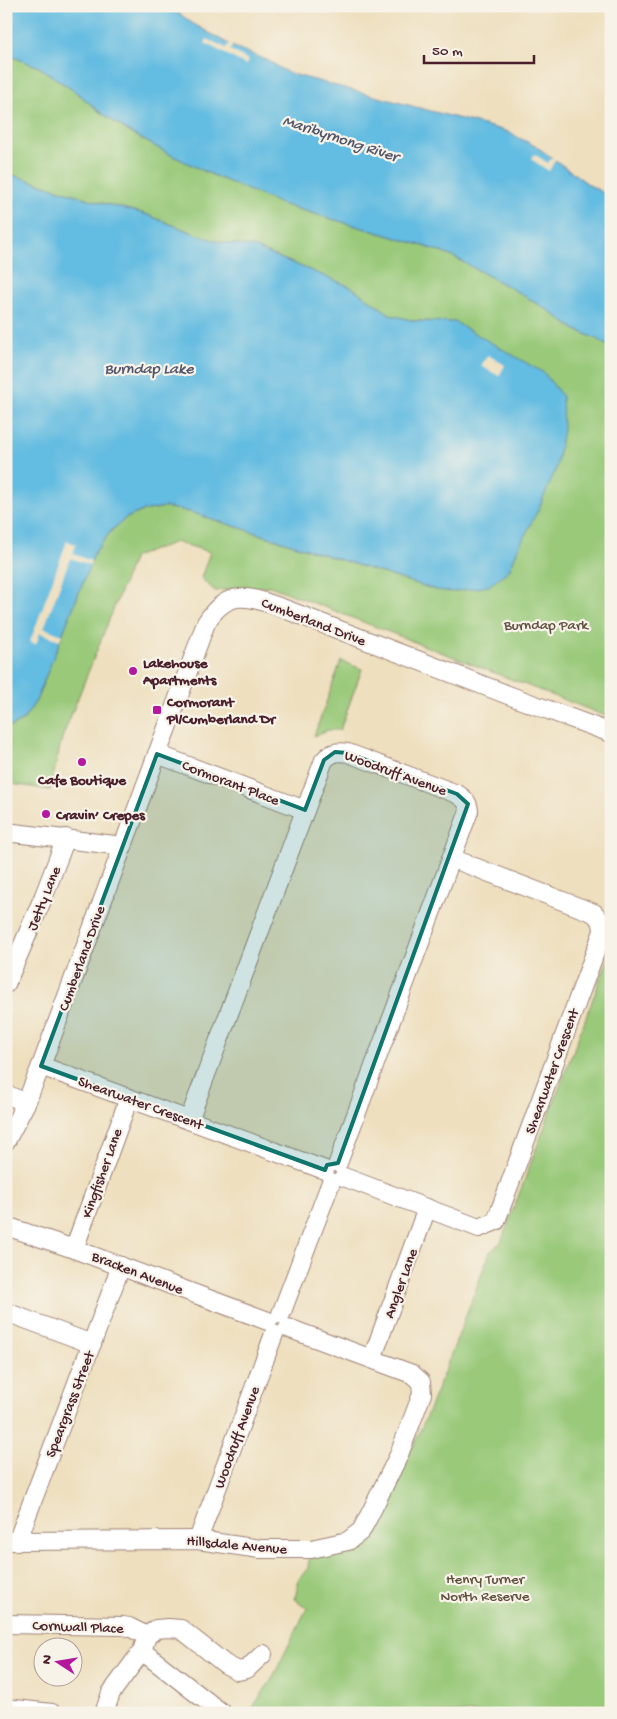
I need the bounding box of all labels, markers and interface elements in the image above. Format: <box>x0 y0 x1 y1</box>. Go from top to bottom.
scale bar <box>424 32 534 64</box>
text: 50 m <box>432 43 463 61</box>
water label: Maribyrnong River <box>280 113 403 169</box>
water label: Burndap Lake <box>104 361 194 380</box>
street label: Cumberland Drive <box>258 595 368 651</box>
park label: Burndap Park <box>503 617 589 635</box>
place label: Lakehouse Apartments <box>142 655 218 690</box>
marker: Lakehouse Apartments <box>127 665 139 677</box>
place label: Cormorant Pl/Cumberland Dr <box>166 694 277 729</box>
marker: Cormorant Pl/Cumberland Dr <box>151 704 163 716</box>
street label: Woodruff Avenue <box>342 747 449 801</box>
marker: Cafe Boutique <box>76 756 88 768</box>
street label: Cormorant Place <box>179 757 282 811</box>
place label: Cafe Boutique <box>37 772 127 790</box>
place label: Cravin’ Crepes <box>55 807 146 825</box>
marker: Cravin’ Crepes <box>40 808 52 820</box>
street label: Jetty Lane <box>24 864 66 933</box>
street label: Cumberland Drive <box>56 903 110 1014</box>
street label: Shearwater Crescent <box>522 1005 585 1137</box>
street label: Shearwater Crescent <box>75 1073 207 1136</box>
street label: Kingfisher Lane <box>78 1126 127 1221</box>
street label: Angler Lane <box>381 1246 423 1321</box>
street label: Bracken Avenue <box>88 1248 186 1300</box>
street label: Speargrass Street <box>42 1347 100 1460</box>
street label: Woodruff Avenue <box>211 1384 265 1491</box>
street label: Hillsdale Avenue <box>186 1533 288 1559</box>
park label: Henry Turner North Reserve <box>440 1571 530 1606</box>
street label: Cornwall Place <box>32 1617 124 1639</box>
north arrow <box>32 1636 82 1686</box>
text: N <box>38 1654 57 1666</box>

